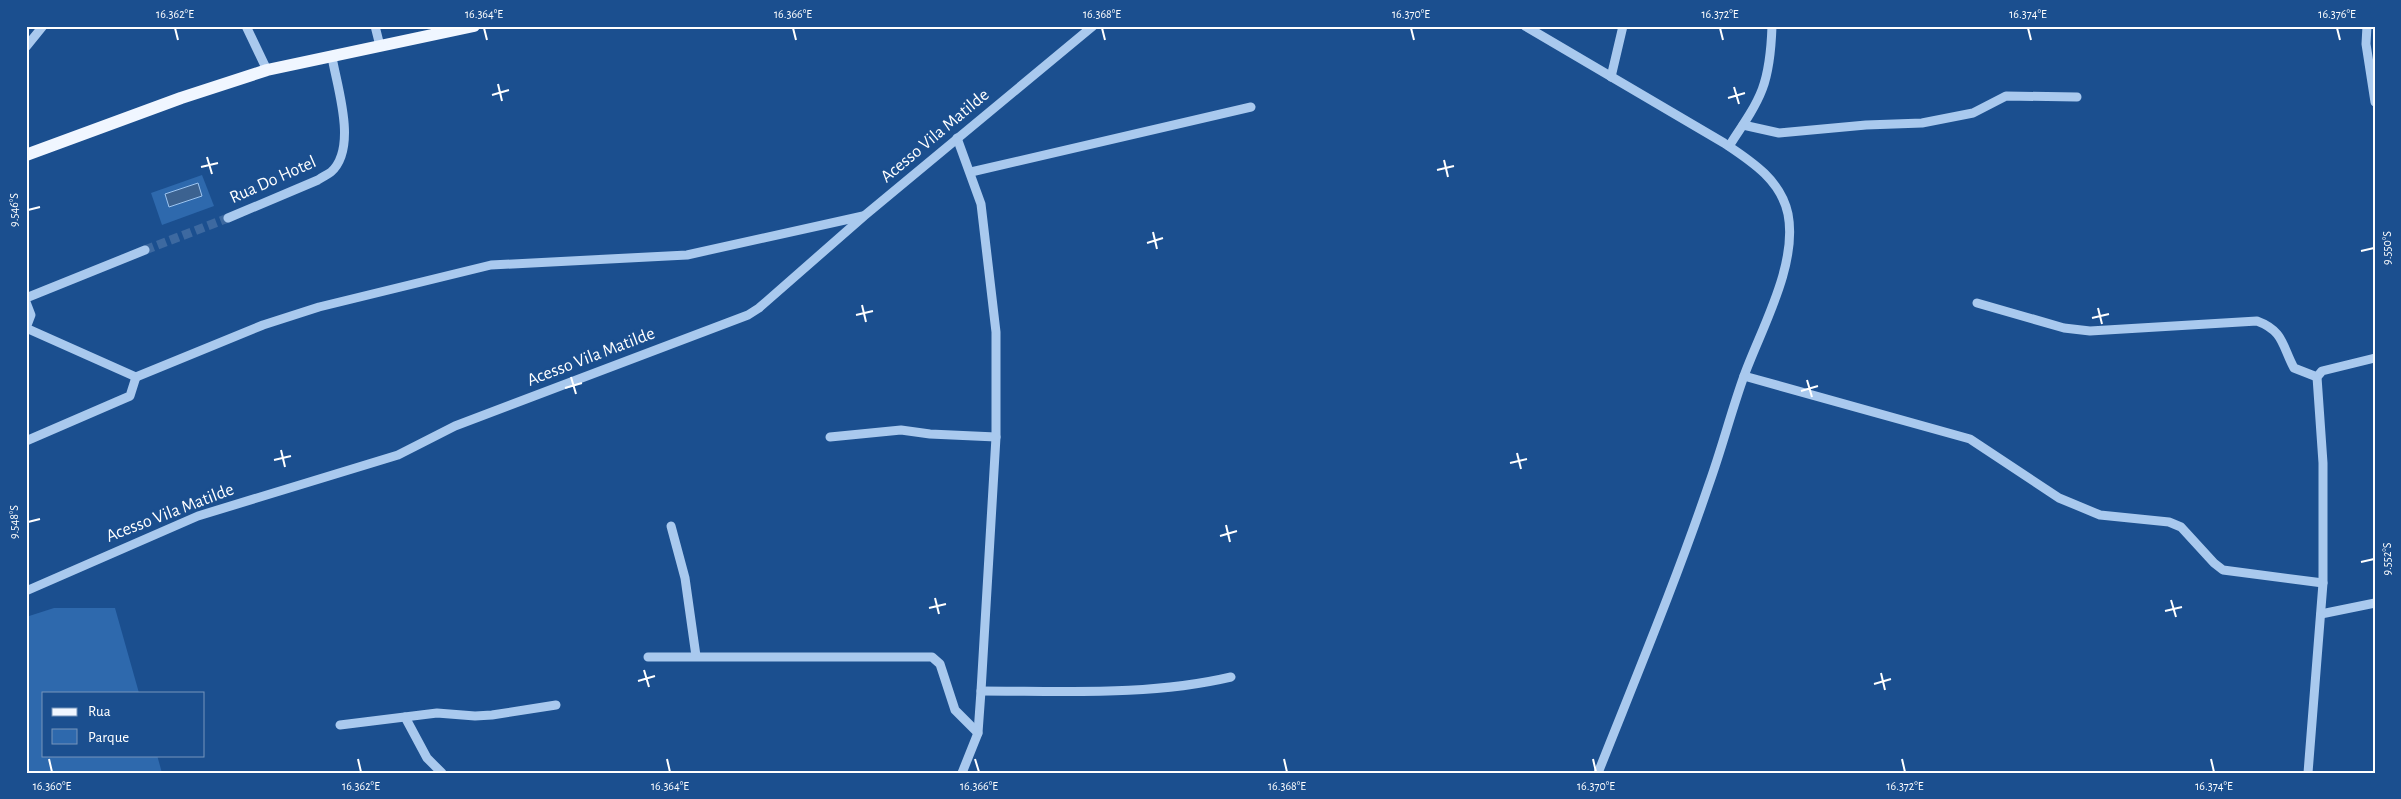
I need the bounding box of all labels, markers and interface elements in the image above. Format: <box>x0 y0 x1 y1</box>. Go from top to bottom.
text: 16.362°E <box>156 8 194 20</box>
text: 16.364°E <box>465 8 503 20</box>
text: 16.366°E <box>774 8 812 20</box>
text: 16.368°E <box>1083 8 1121 20</box>
text: 16.370°E <box>1392 8 1430 20</box>
text: 16.372°E <box>1701 8 1739 20</box>
text: 16.374°E <box>2009 8 2047 20</box>
text: 16.376°E <box>2318 8 2356 20</box>
street label: Acesso Vila Matilde <box>877 86 993 186</box>
street label: Rua Do Hotel <box>227 153 319 207</box>
text: 9.546°S <box>8 193 20 227</box>
text: 9.550°S <box>2381 231 2393 265</box>
street label: Acesso Vila Matilde <box>525 324 657 390</box>
street label: Acesso Vila Matilde <box>104 480 236 546</box>
text: 9.548°S <box>8 505 20 539</box>
text: 9.552°S <box>2381 542 2393 576</box>
legend <box>42 692 205 756</box>
text: Rua <box>88 704 111 719</box>
text: Parque <box>88 730 129 745</box>
text: 16.360°E <box>33 780 72 792</box>
text: 16.362°E <box>342 780 380 792</box>
text: 16.364°E <box>651 780 689 792</box>
text: 16.366°E <box>960 780 998 792</box>
text: 16.368°E <box>1268 780 1306 792</box>
text: 16.370°E <box>1577 780 1615 792</box>
text: 16.372°E <box>1886 780 1924 792</box>
text: 16.374°E <box>2195 780 2233 792</box>

